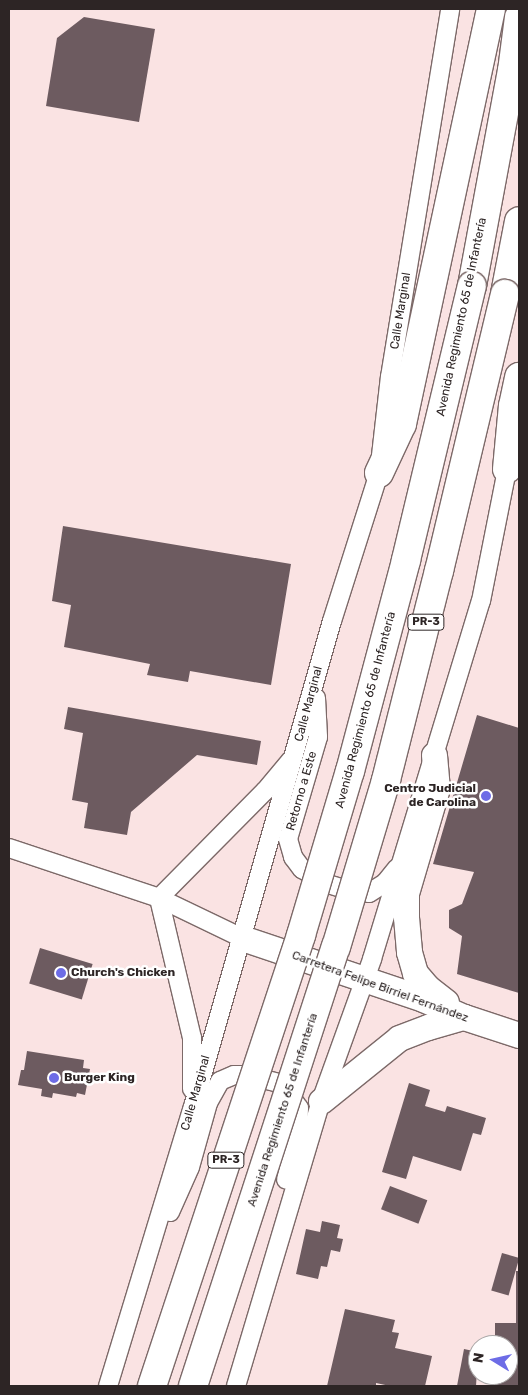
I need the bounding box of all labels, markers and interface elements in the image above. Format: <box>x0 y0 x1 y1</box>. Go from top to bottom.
street label: Avenida Regimiento 65 de Infantería <box>434 216 490 418</box>
street label: Calle Marginal <box>388 272 414 350</box>
street label: Avenida Regimiento 65 de Infantería <box>333 610 399 810</box>
road number: PR-3 <box>407 614 445 630</box>
street label: Calle Marginal <box>292 665 326 743</box>
street label: Retorno a Este <box>284 750 320 832</box>
place label: Centro Judicial de Carolina <box>384 782 476 810</box>
marker: Centro Judicial de Carolina <box>480 790 492 802</box>
street label: Carretera Felipe Birriel Fernández <box>290 948 470 1026</box>
place label: Church's Chicken <box>71 966 175 980</box>
marker: Church's Chicken <box>55 967 67 979</box>
street label: Avenida Regimiento 65 de Infantería <box>245 1011 321 1209</box>
street label: Calle Marginal <box>178 1054 214 1132</box>
place label: Burger King <box>64 1071 135 1085</box>
marker: Burger King <box>48 1072 60 1084</box>
road number: PR-3 <box>207 1152 245 1168</box>
north arrow <box>468 1335 518 1385</box>
text: N <box>469 1351 488 1364</box>

